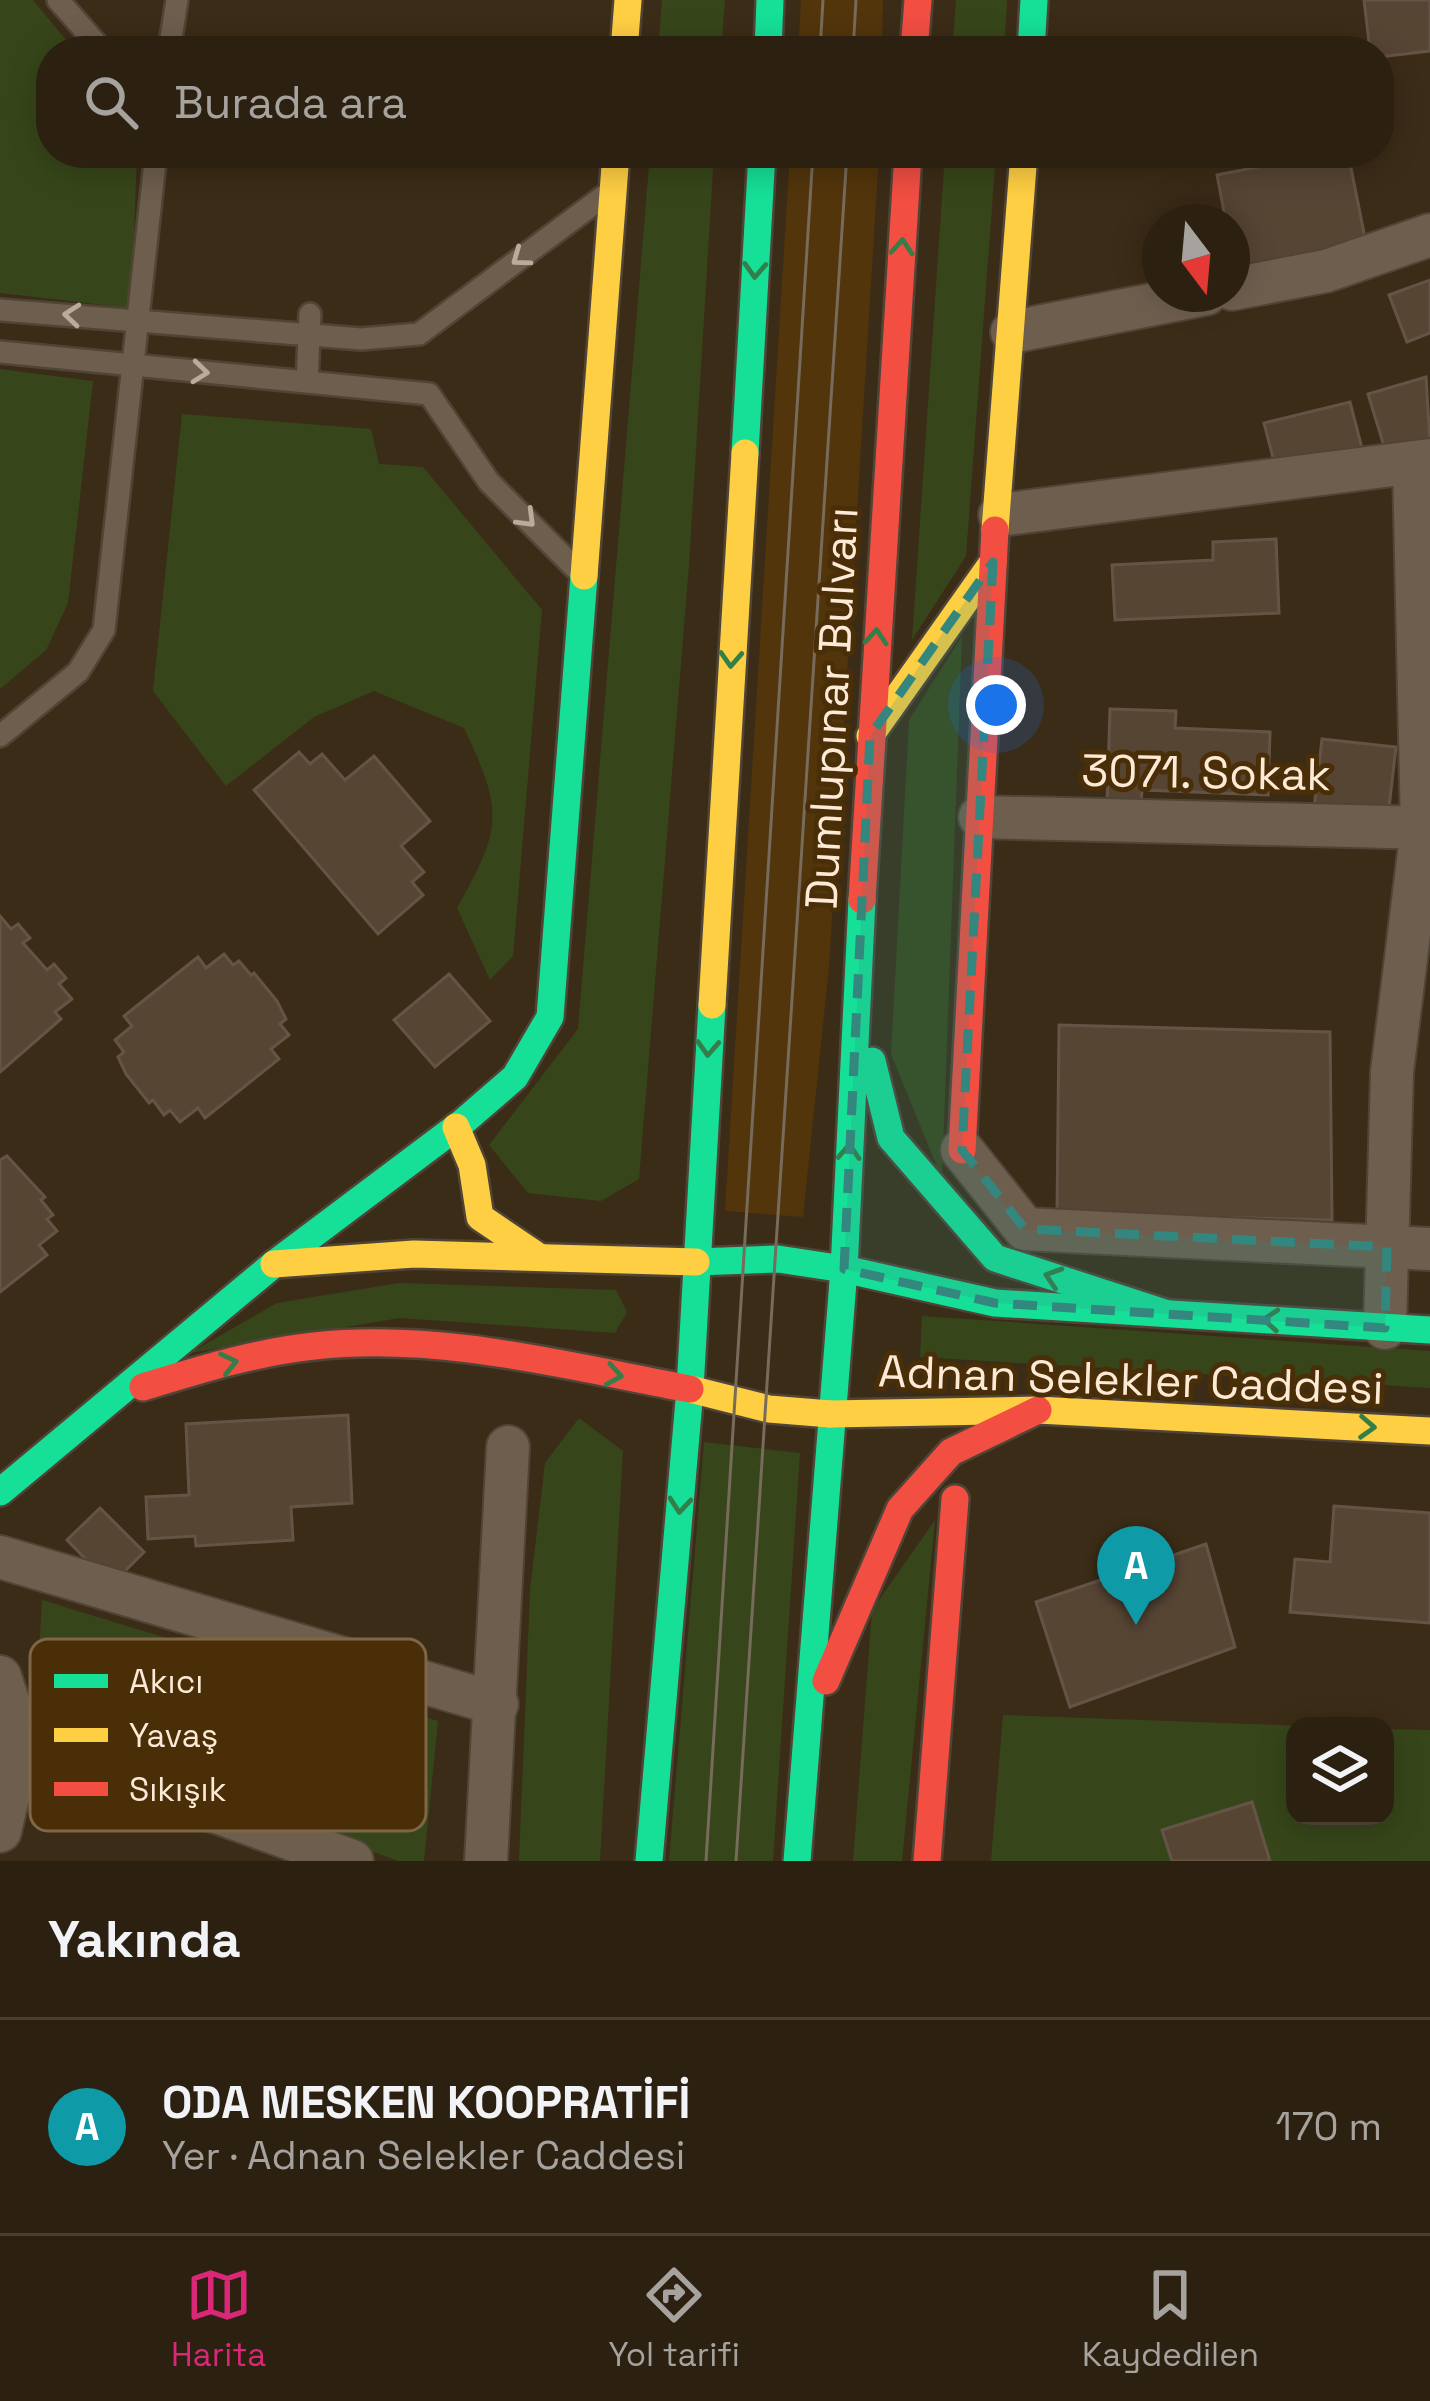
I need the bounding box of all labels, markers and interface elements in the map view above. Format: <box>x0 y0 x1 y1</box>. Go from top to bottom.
search box <box>36 36 1394 168</box>
icon: search <box>78 69 144 135</box>
text: Burada ara <box>174 74 407 131</box>
north arrow <box>1142 204 1250 312</box>
one-way arrow <box>888 238 914 257</box>
one-way arrow <box>512 243 533 265</box>
one-way arrow <box>742 261 768 280</box>
one-way arrow <box>62 303 81 329</box>
one-way arrow <box>191 359 210 384</box>
one-way arrow <box>513 505 535 527</box>
street label: Dumlupınar Bulvarı <box>793 506 870 910</box>
one-way arrow <box>863 627 889 646</box>
one-way arrow <box>719 650 745 669</box>
your location <box>966 675 1026 735</box>
street label: 3071. Sokak <box>1081 742 1331 803</box>
one-way arrow <box>695 1039 721 1058</box>
one-way arrow <box>836 1142 862 1161</box>
one-way arrow <box>1043 1267 1064 1292</box>
one-way arrow <box>1261 1307 1280 1333</box>
street label: Adnan Selekler Caddesi <box>877 1342 1385 1417</box>
one-way arrow <box>218 1351 238 1376</box>
one-way arrow <box>604 1362 624 1387</box>
one-way arrow <box>1358 1414 1377 1440</box>
one-way arrow <box>668 1496 693 1515</box>
pin: A <box>1097 1526 1175 1625</box>
legend <box>30 1639 426 1831</box>
text: Akıcı <box>129 1661 203 1703</box>
text: Yavaş <box>129 1715 218 1757</box>
map controls <box>1286 1717 1394 1825</box>
button: layers <box>1286 1717 1394 1825</box>
text: Sıkışık <box>129 1769 227 1811</box>
text: Yakında <box>48 1907 241 1972</box>
text: ODA MESKEN KOOPRATİFİ <box>162 2074 690 2131</box>
text: A <box>75 2102 99 2151</box>
text: 170 m <box>1275 2102 1382 2151</box>
text: Yer · Adnan Selekler Caddesi <box>162 2131 685 2180</box>
tab: Harita <box>171 2262 266 2376</box>
tab: Yol tarifi <box>608 2262 740 2376</box>
tab: Kaydedilen <box>1082 2262 1259 2376</box>

